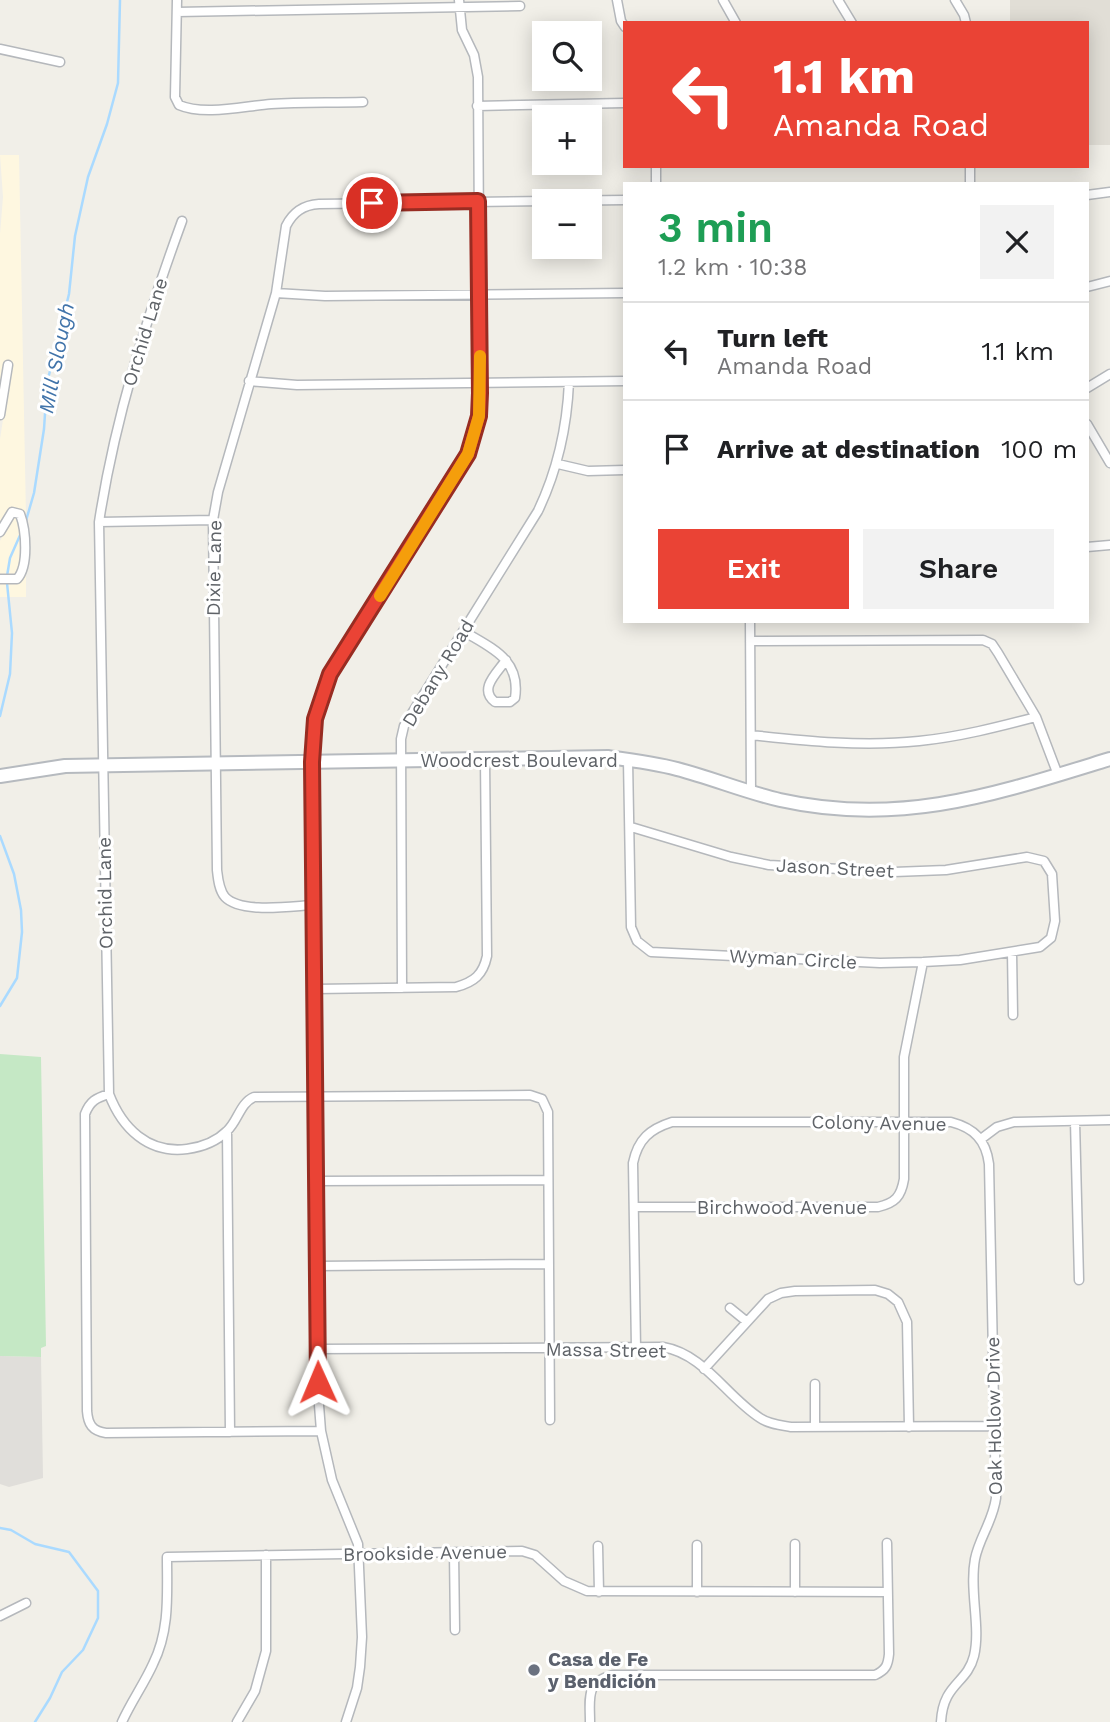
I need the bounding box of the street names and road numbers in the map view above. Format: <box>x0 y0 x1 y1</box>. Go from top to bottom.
street label: Orchid Lane <box>118 275 172 389</box>
street label: Dixie Lane <box>202 520 226 616</box>
street label: Debany Road <box>397 615 479 731</box>
street label: Woodcrest Boulevard <box>420 749 618 772</box>
street label: Orchid Lane <box>93 837 117 949</box>
street label: Jason Street <box>775 853 895 883</box>
street label: Wyman Circle <box>728 944 858 974</box>
street label: Colony Avenue <box>811 1110 947 1136</box>
street label: Birchwood Avenue <box>697 1196 867 1219</box>
street label: Oak Hollow Drive <box>981 1336 1007 1496</box>
street label: Massa Street <box>545 1337 667 1363</box>
street label: Brookside Avenue <box>343 1540 507 1566</box>

